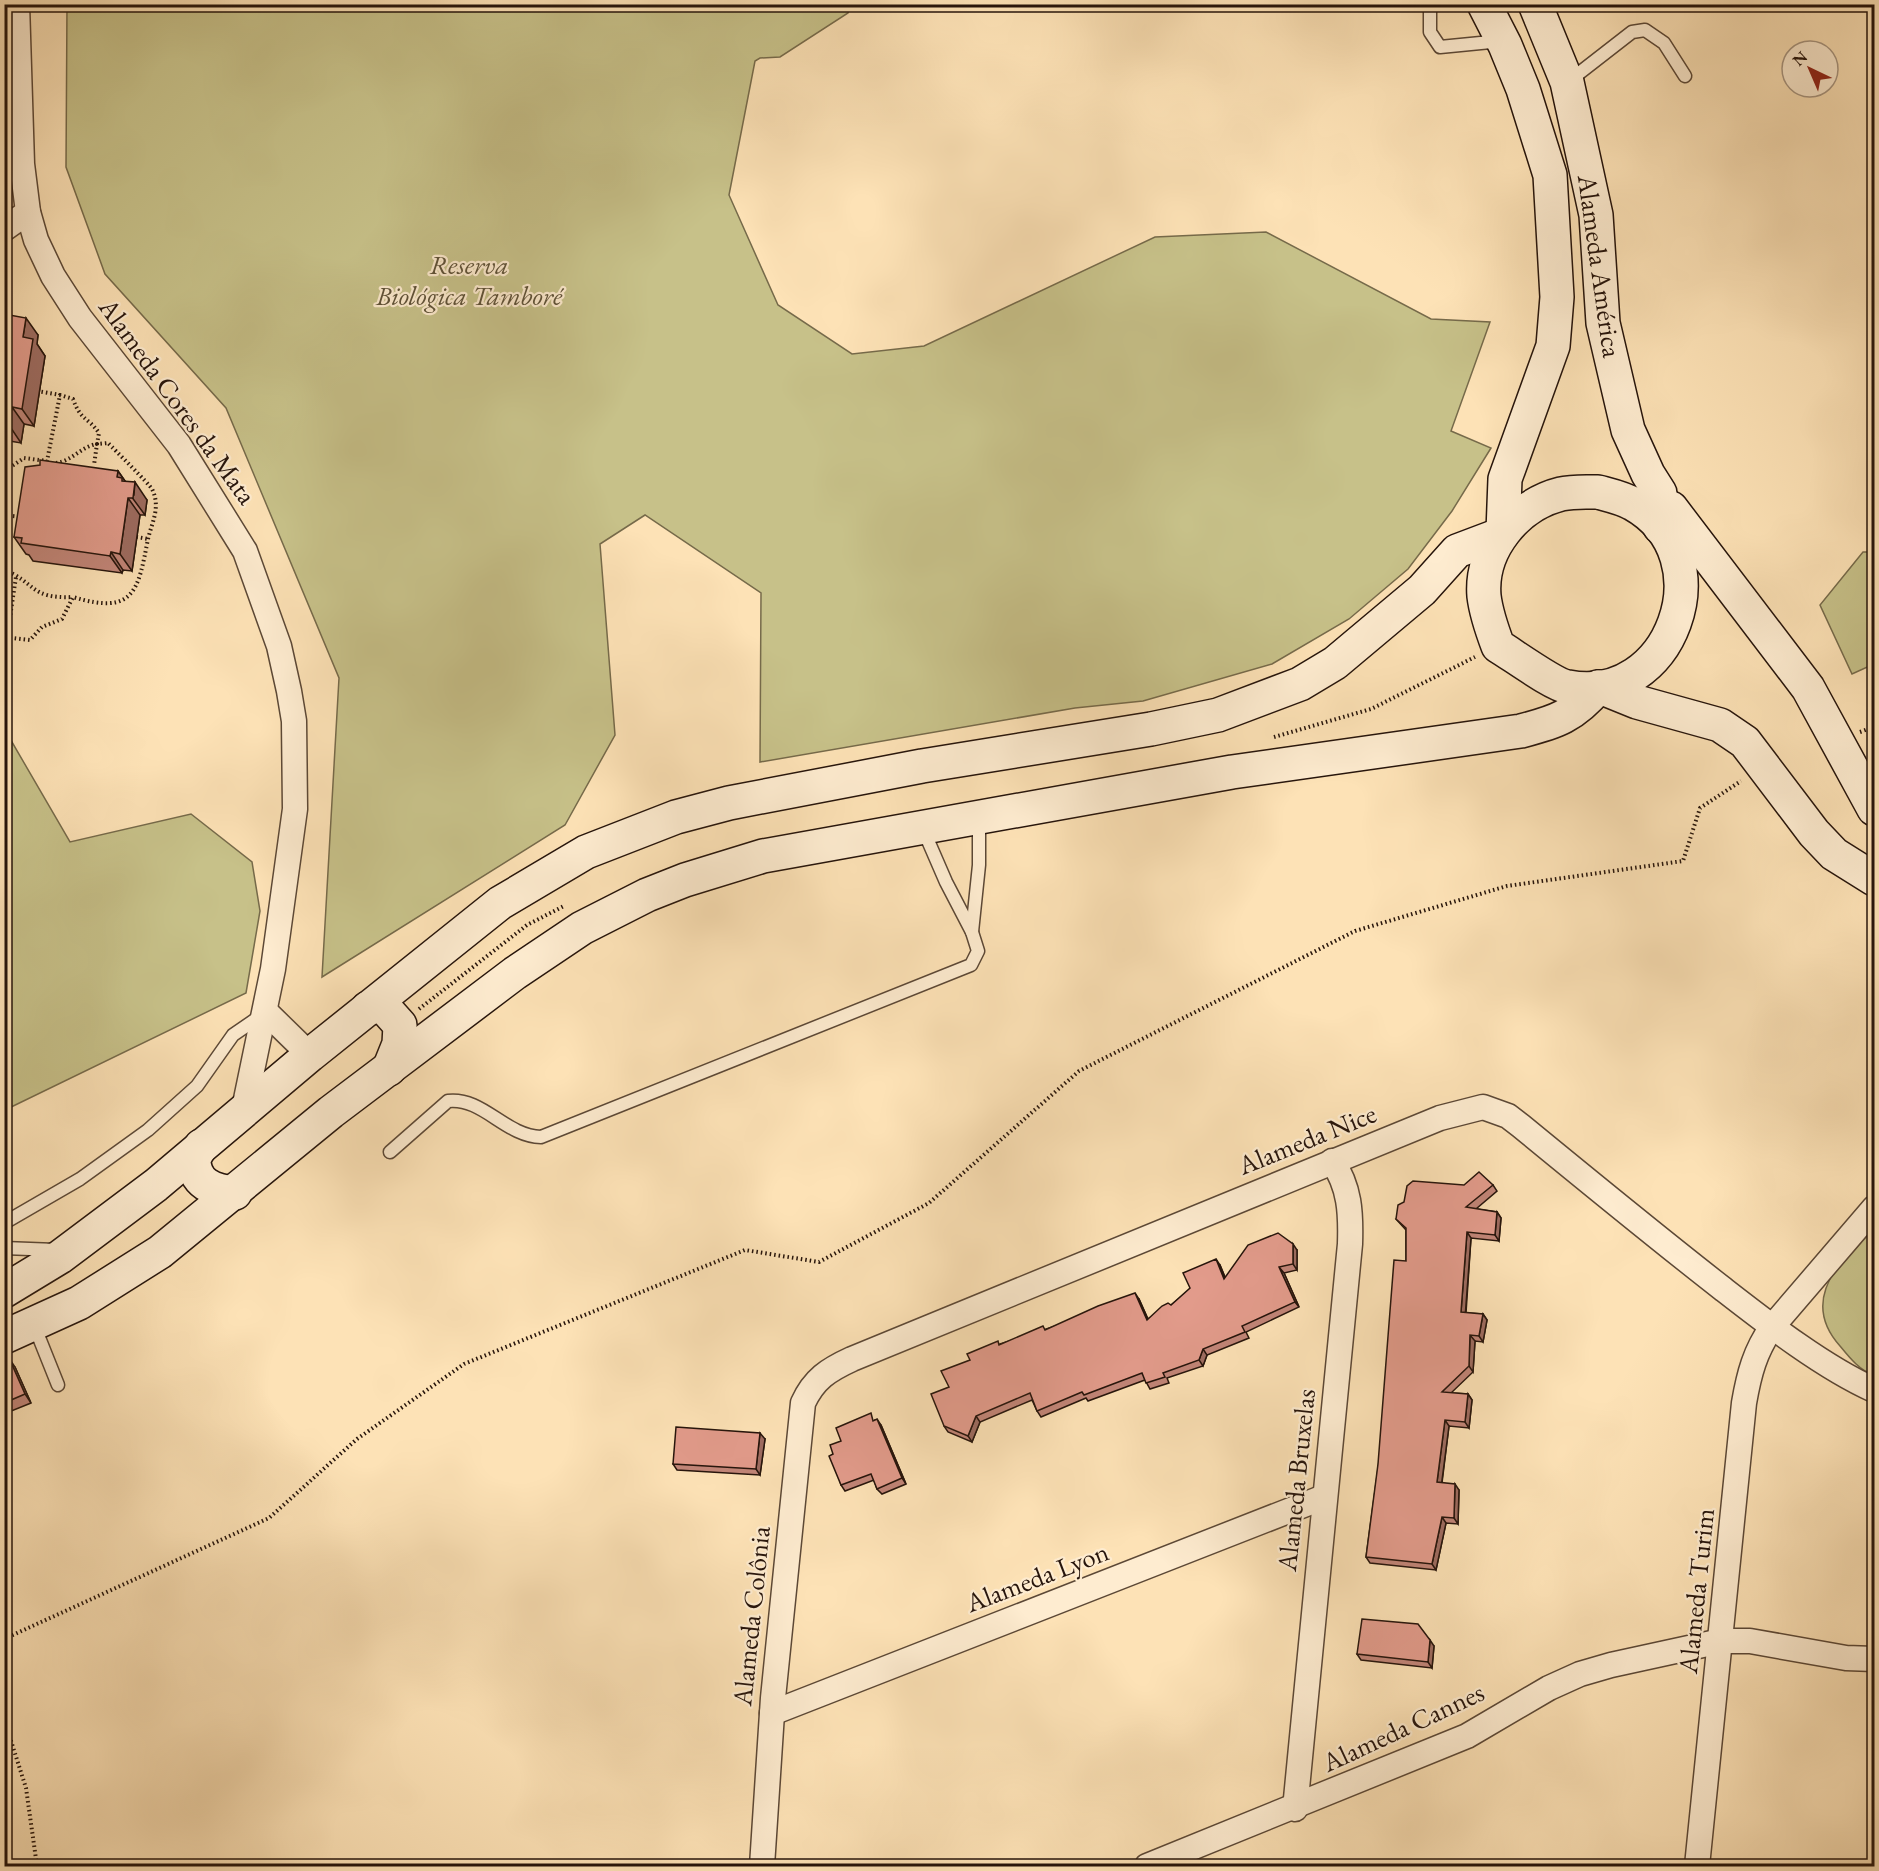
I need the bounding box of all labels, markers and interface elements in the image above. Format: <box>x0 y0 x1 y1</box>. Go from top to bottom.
north arrow <box>1780 39 1840 99</box>
text: N <box>1788 46 1812 71</box>
street label: Alameda América <box>1570 171 1630 360</box>
park label: Reserva Biológica Tamboré <box>375 247 565 313</box>
street label: Alameda Cores da Mata <box>91 290 265 511</box>
street label: Alameda Nice <box>1232 1095 1381 1183</box>
street label: Alameda Bruxelas <box>1269 1387 1323 1574</box>
street label: Alameda Turim <box>1670 1507 1722 1676</box>
street label: Alameda Colônia <box>724 1524 778 1709</box>
street label: Alameda Lyon <box>960 1534 1113 1621</box>
street label: Alameda Cannes <box>1316 1674 1490 1780</box>

